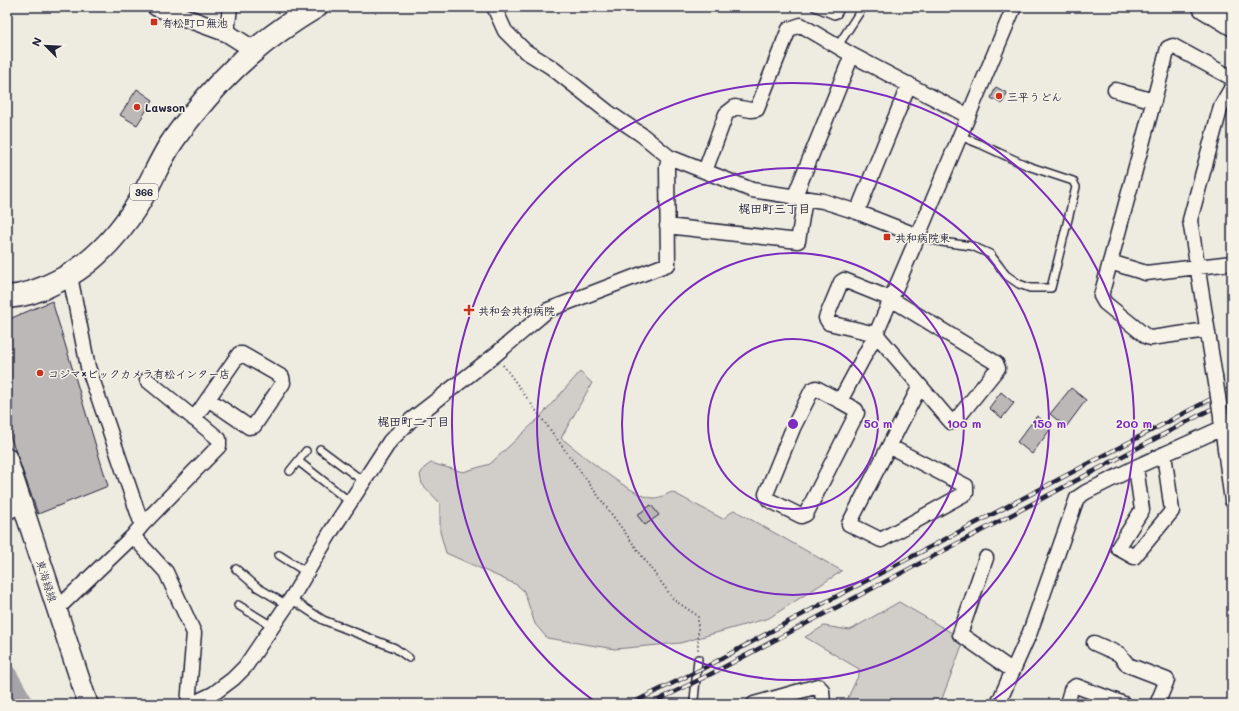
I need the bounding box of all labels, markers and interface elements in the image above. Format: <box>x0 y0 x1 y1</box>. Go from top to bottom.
place label: 有松町口無池 <box>162 15 228 30</box>
marker: 有松町口無池 <box>149 17 159 27</box>
north arrow <box>26 26 66 66</box>
text: N <box>28 35 45 49</box>
place label: 三平うどん <box>1007 89 1062 104</box>
marker: 三平うどん <box>994 91 1004 101</box>
place label: Lawson <box>145 100 185 115</box>
marker: Lawson <box>132 102 142 112</box>
road number: 366 <box>130 184 158 200</box>
district label: 梶田町三丁目 <box>738 200 810 216</box>
place label: 共和病院東 <box>895 230 950 245</box>
marker: 共和病院東 <box>882 232 892 242</box>
place label: 共和会共和病院 <box>478 303 555 318</box>
marker: 共和会共和病院 <box>463 304 475 316</box>
place label: コジマ×ビックカメラ有松インター店 <box>48 366 230 381</box>
marker: コジマ×ビックカメラ有松インター店 <box>35 368 45 378</box>
district label: 梶田町二丁目 <box>377 413 449 429</box>
text: 50 m <box>864 415 892 431</box>
text: 100 m <box>947 415 981 431</box>
text: 150 m <box>1032 415 1066 431</box>
text: 200 m <box>1116 415 1152 431</box>
centre of rings <box>786 417 800 431</box>
street label: 東海緑線 <box>33 558 61 604</box>

